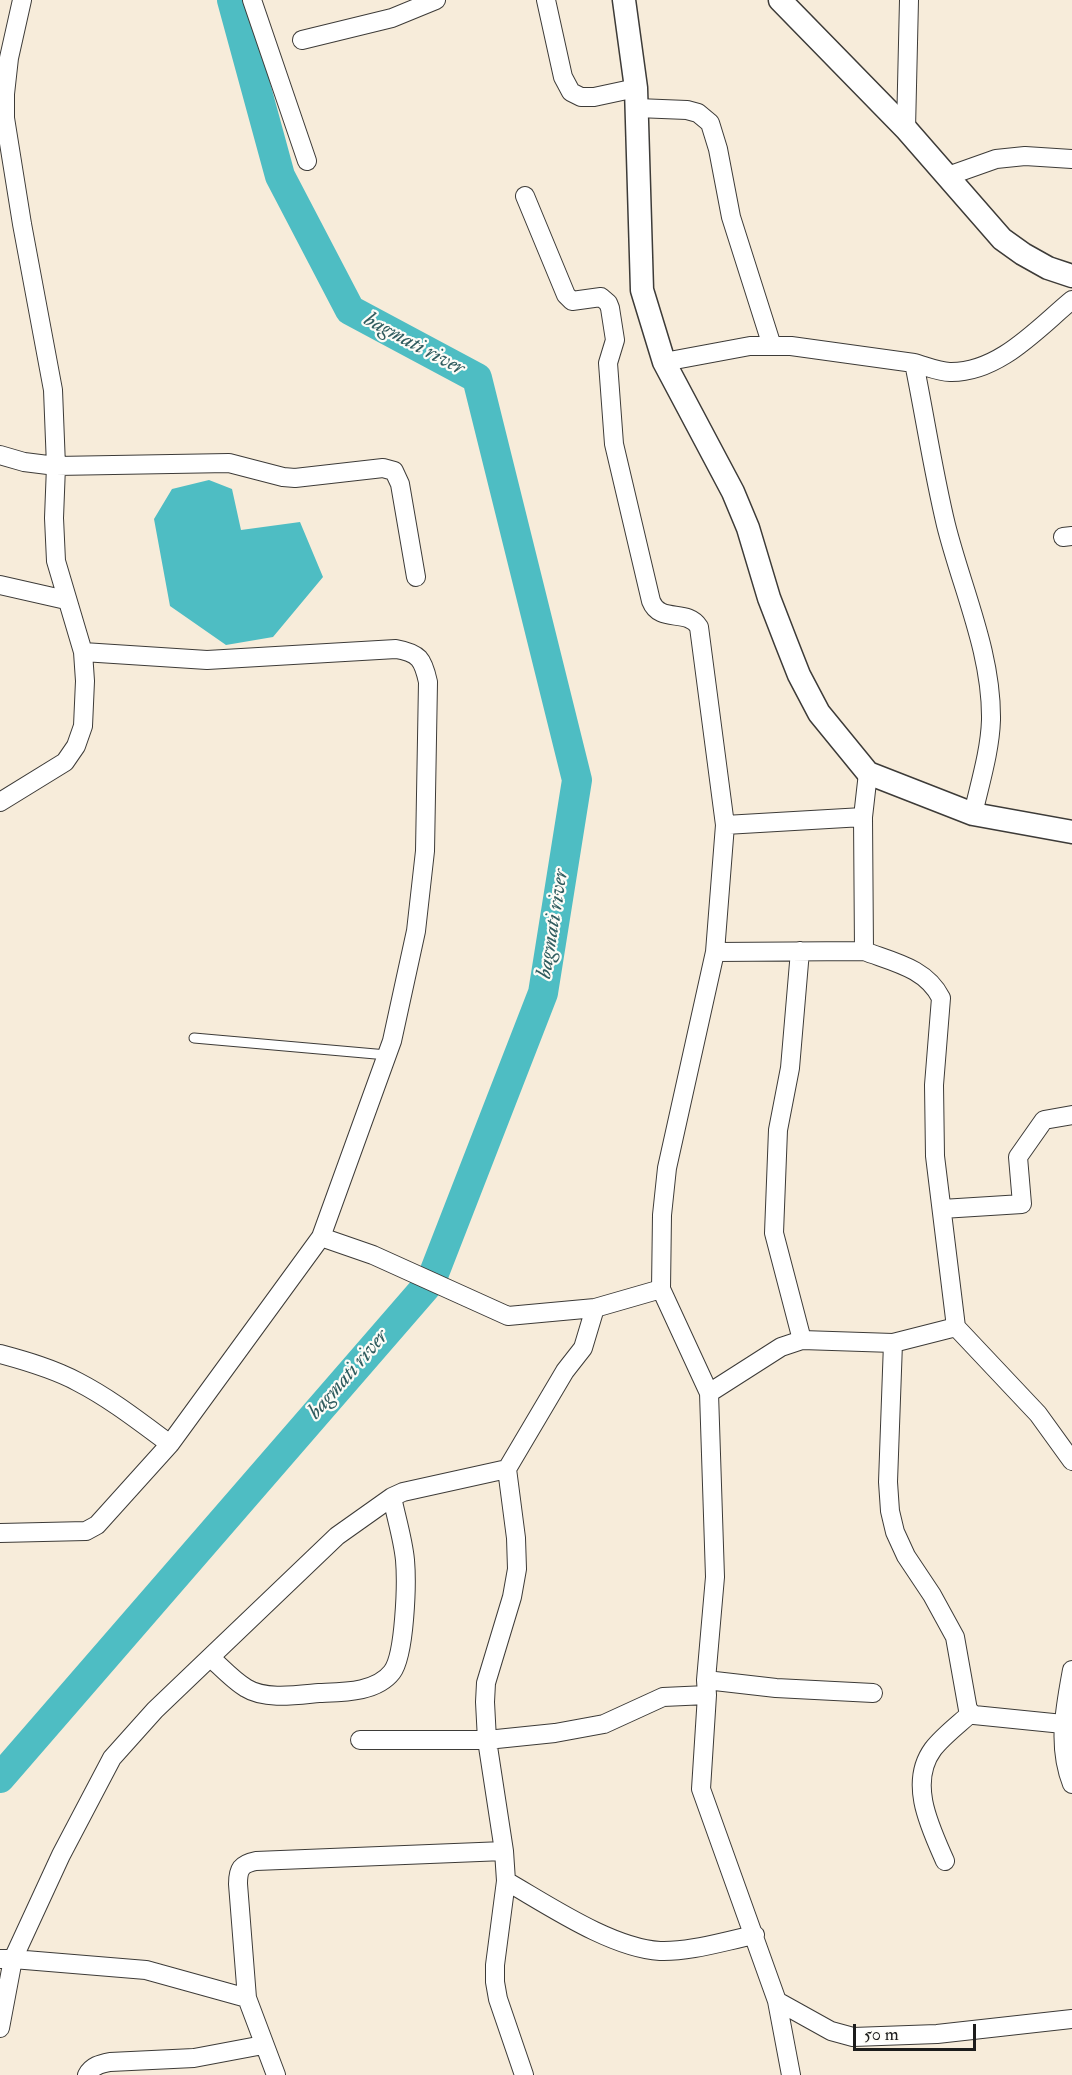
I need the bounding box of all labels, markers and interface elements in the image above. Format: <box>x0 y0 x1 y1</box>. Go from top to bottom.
water label: bagmati river <box>359 308 469 382</box>
water label: bagmati river <box>532 868 576 980</box>
water label: bagmati river <box>303 1325 395 1425</box>
scale bar <box>856 2012 979 2050</box>
text: 50 m <box>864 2023 899 2046</box>

